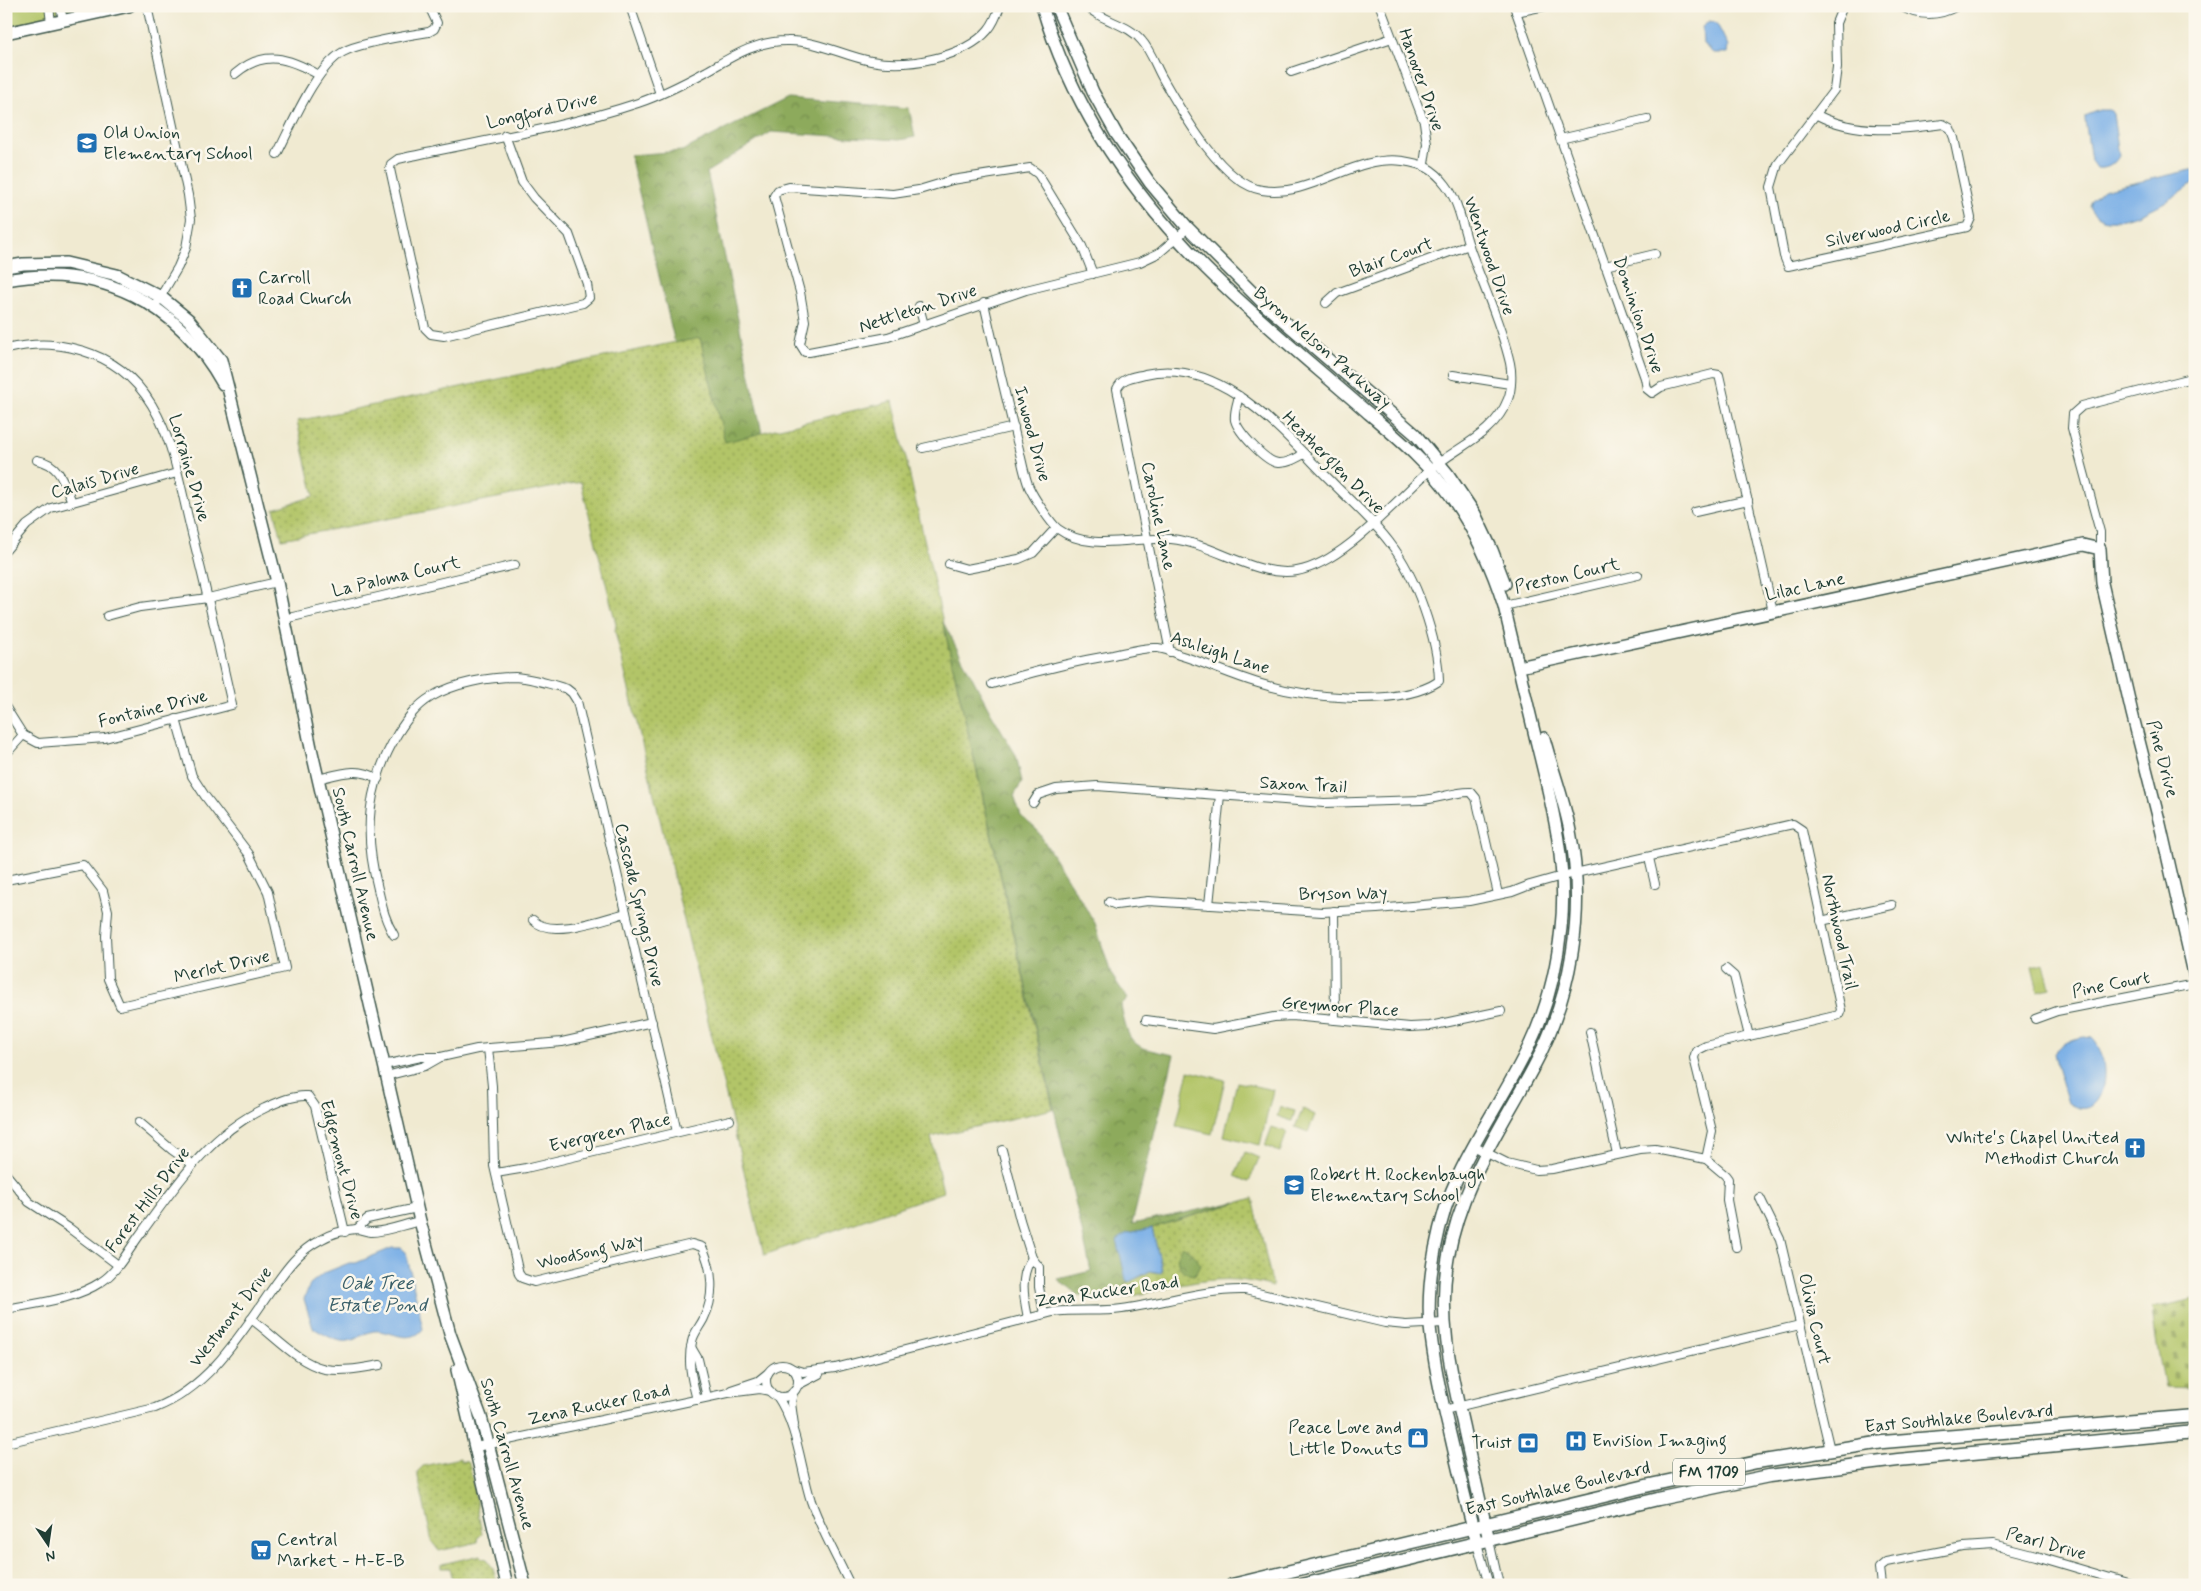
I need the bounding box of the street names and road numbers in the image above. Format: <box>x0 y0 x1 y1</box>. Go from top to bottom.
street label: Hanover Drive <box>1392 25 1450 135</box>
street label: Longford Drive <box>484 87 600 137</box>
street label: Wentwood Drive <box>1457 193 1521 319</box>
street label: Silverwood Circle <box>1824 204 1952 254</box>
street label: Blair Court <box>1346 232 1436 284</box>
street label: Dominion Drive <box>1607 253 1669 377</box>
street label: Nettleton Drive <box>856 279 980 339</box>
street label: Byron Nelson Parkway <box>1248 281 1396 415</box>
street label: Inwood Drive <box>1008 384 1056 484</box>
street label: Heatherglen Drive <box>1275 406 1390 521</box>
street label: Lorraine Drive <box>162 412 216 524</box>
street label: Calais Drive <box>48 457 142 505</box>
street label: Caroline Lane <box>1135 460 1181 572</box>
street label: La Paloma Court <box>330 551 463 603</box>
street label: Preston Court <box>1512 552 1622 600</box>
street label: Lilac Lane <box>1763 567 1847 607</box>
street label: Ashleigh Lane <box>1167 626 1273 680</box>
street label: Fontaine Drive <box>96 684 210 734</box>
street label: Pine Drive <box>2140 718 2184 801</box>
street label: Saxon Trail <box>1259 771 1347 799</box>
street label: South Carroll Avenue <box>326 785 384 943</box>
street label: Cascade Springs Drive <box>608 821 670 989</box>
street label: Northwood Trail <box>1815 872 1863 992</box>
street label: Bryson Way <box>1298 881 1388 907</box>
street label: Merlot Drive <box>172 944 272 990</box>
street label: Pine Court <box>2070 966 2152 1004</box>
street label: Greymoor Place <box>1280 991 1400 1023</box>
street label: Edgemont Drive <box>311 1097 369 1223</box>
street label: Evergreen Place <box>547 1107 673 1160</box>
street label: Forest Hills Drive <box>100 1142 196 1258</box>
street label: Woodsong Way <box>534 1228 646 1278</box>
street label: Westmont Drive <box>184 1262 278 1372</box>
street label: Zena Rucker Road <box>1034 1270 1180 1314</box>
street label: Olivia Court <box>1792 1271 1836 1367</box>
street label: South Carroll Avenue <box>474 1375 540 1533</box>
street label: Zena Rucker Road <box>526 1378 672 1432</box>
street label: East Southlake Boulevard <box>1864 1399 2054 1439</box>
street label: East Southlake Boulevard <box>1463 1456 1653 1522</box>
road number: FM 1709 <box>1673 1458 1745 1485</box>
street label: Pearl Drive <box>2003 1522 2089 1566</box>

